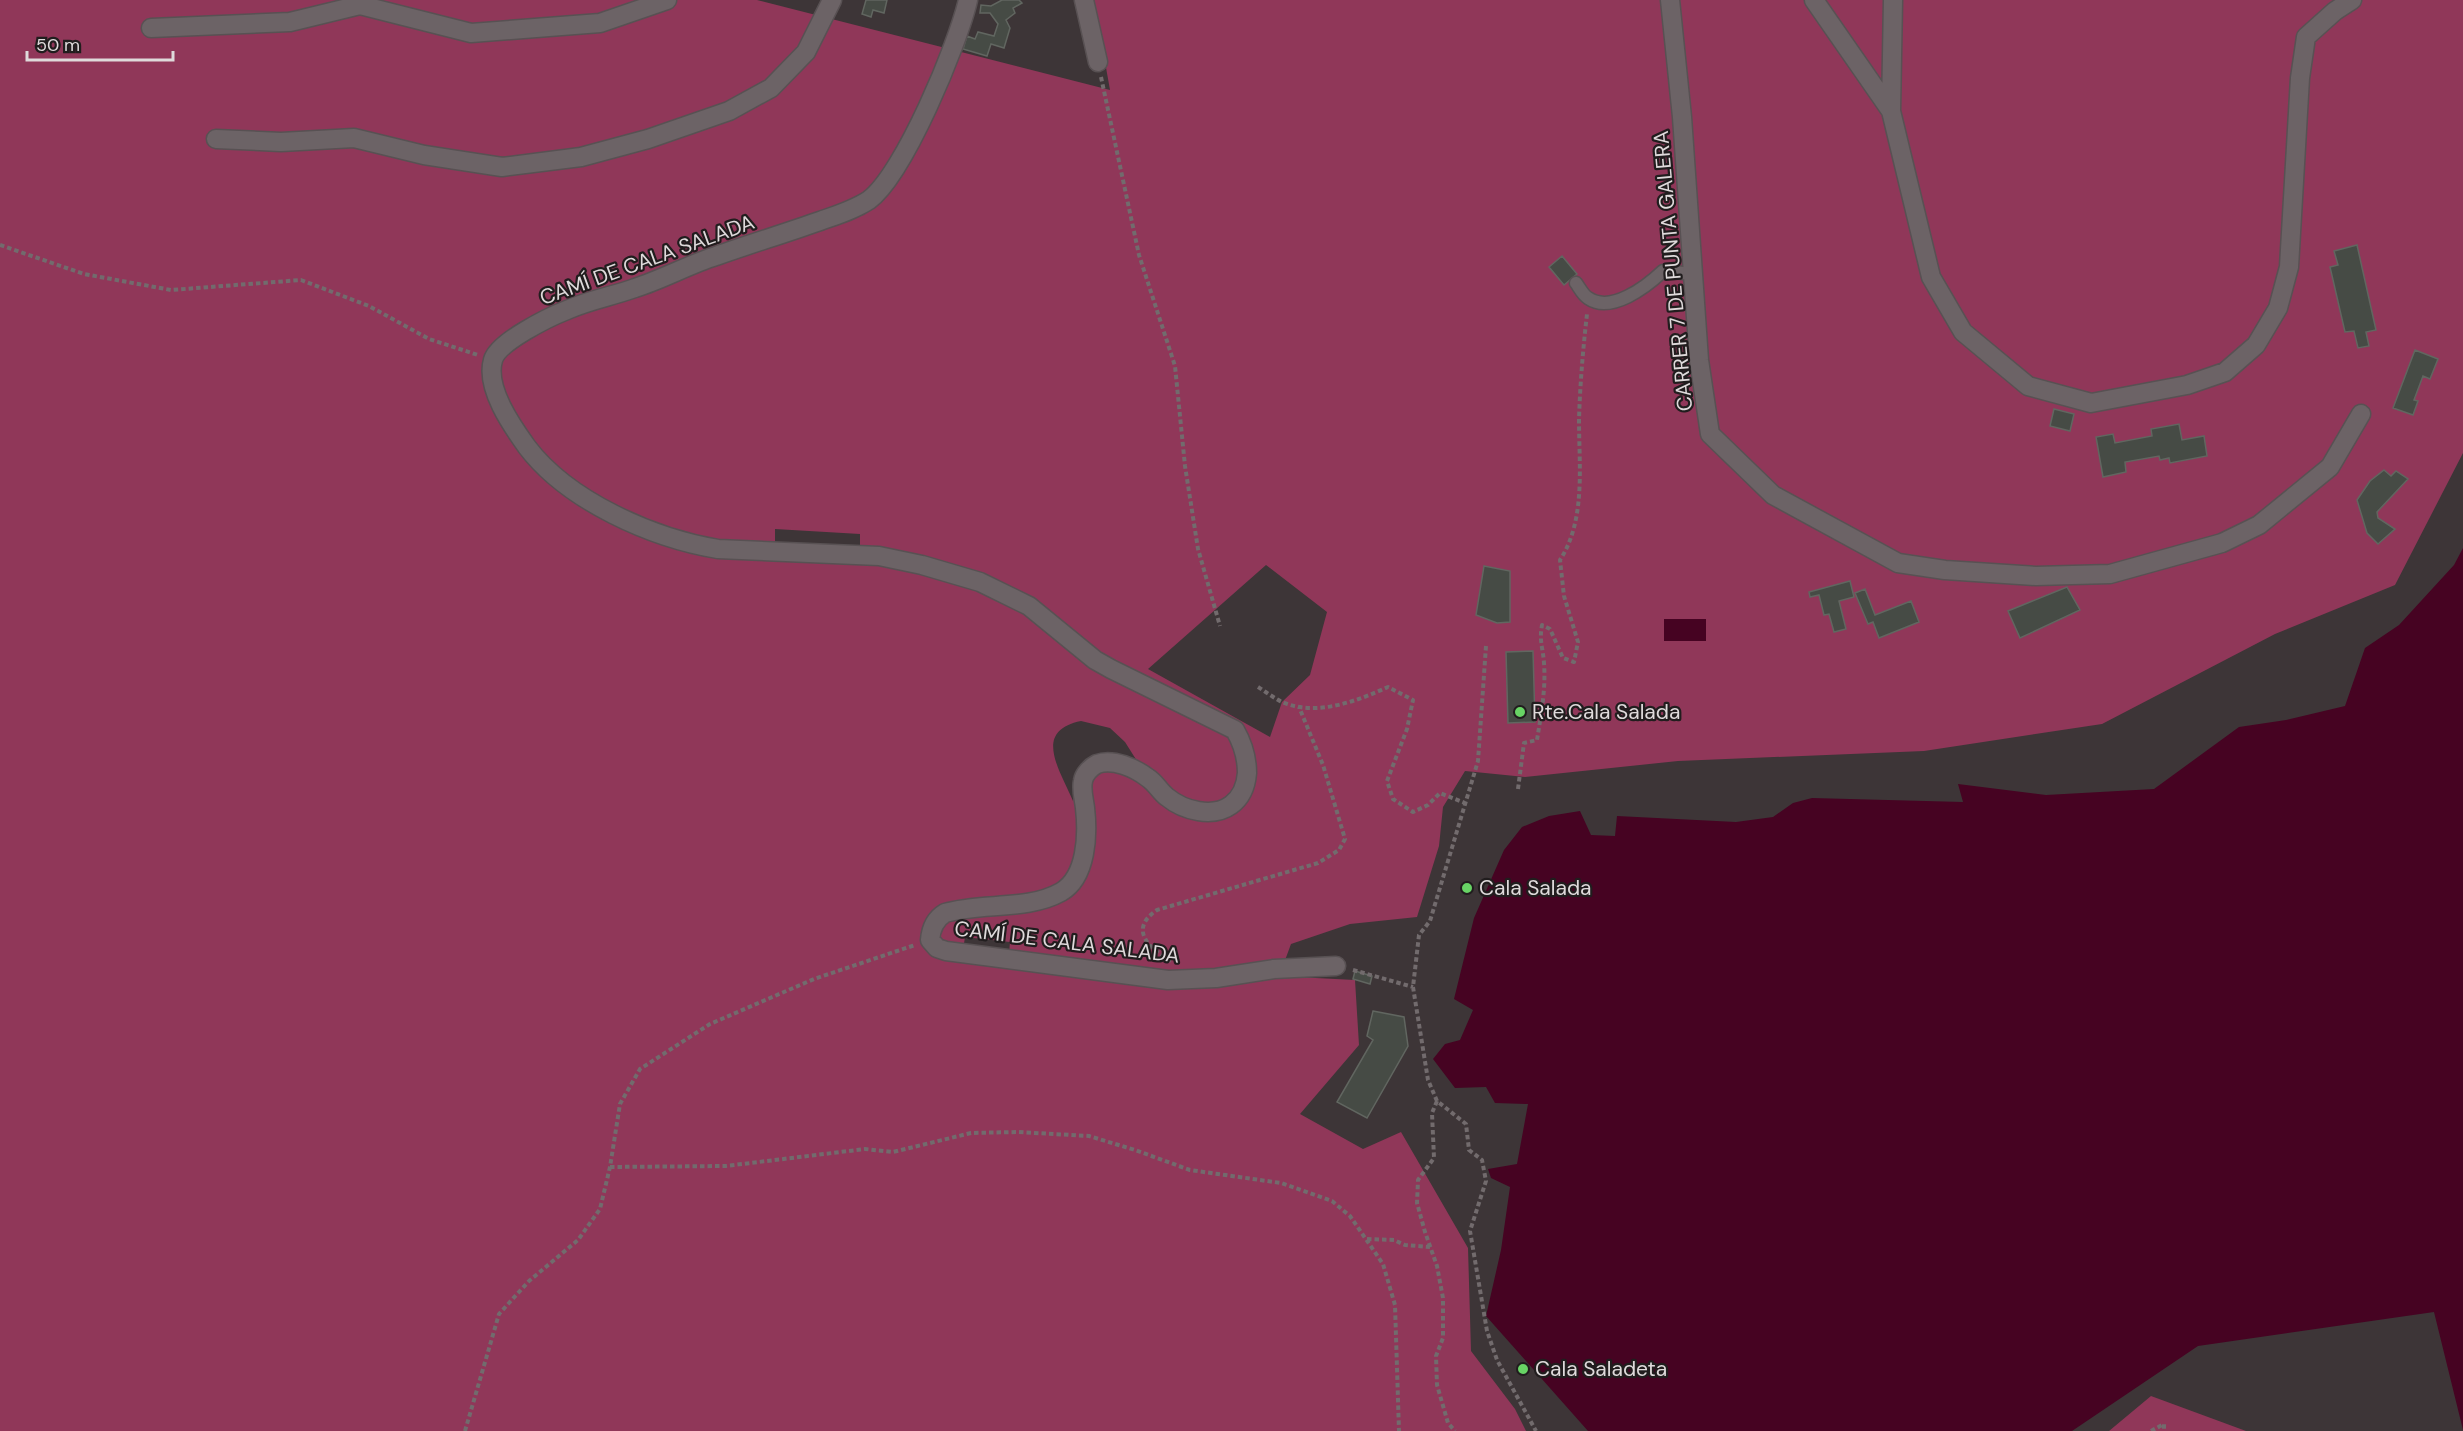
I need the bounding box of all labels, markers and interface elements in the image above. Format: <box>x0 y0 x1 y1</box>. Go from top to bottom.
scale bar <box>27 24 172 62</box>
text: 50 m <box>36 33 80 57</box>
street label: CARRER 7 DE PUNTA GALERA <box>1647 130 1699 412</box>
street label: CAMÍ DE CALA SALADA <box>536 208 758 312</box>
place label: Rte.Cala Salada <box>1532 698 1680 726</box>
marker: Rte.Cala Salada <box>1513 705 1527 719</box>
place label: Cala Salada <box>1479 874 1591 902</box>
marker: Cala Salada <box>1460 881 1474 895</box>
street label: CAMÍ DE CALA SALADA <box>953 914 1181 970</box>
place label: Cala Saladeta <box>1535 1355 1667 1383</box>
marker: Cala Saladeta <box>1516 1362 1530 1376</box>

